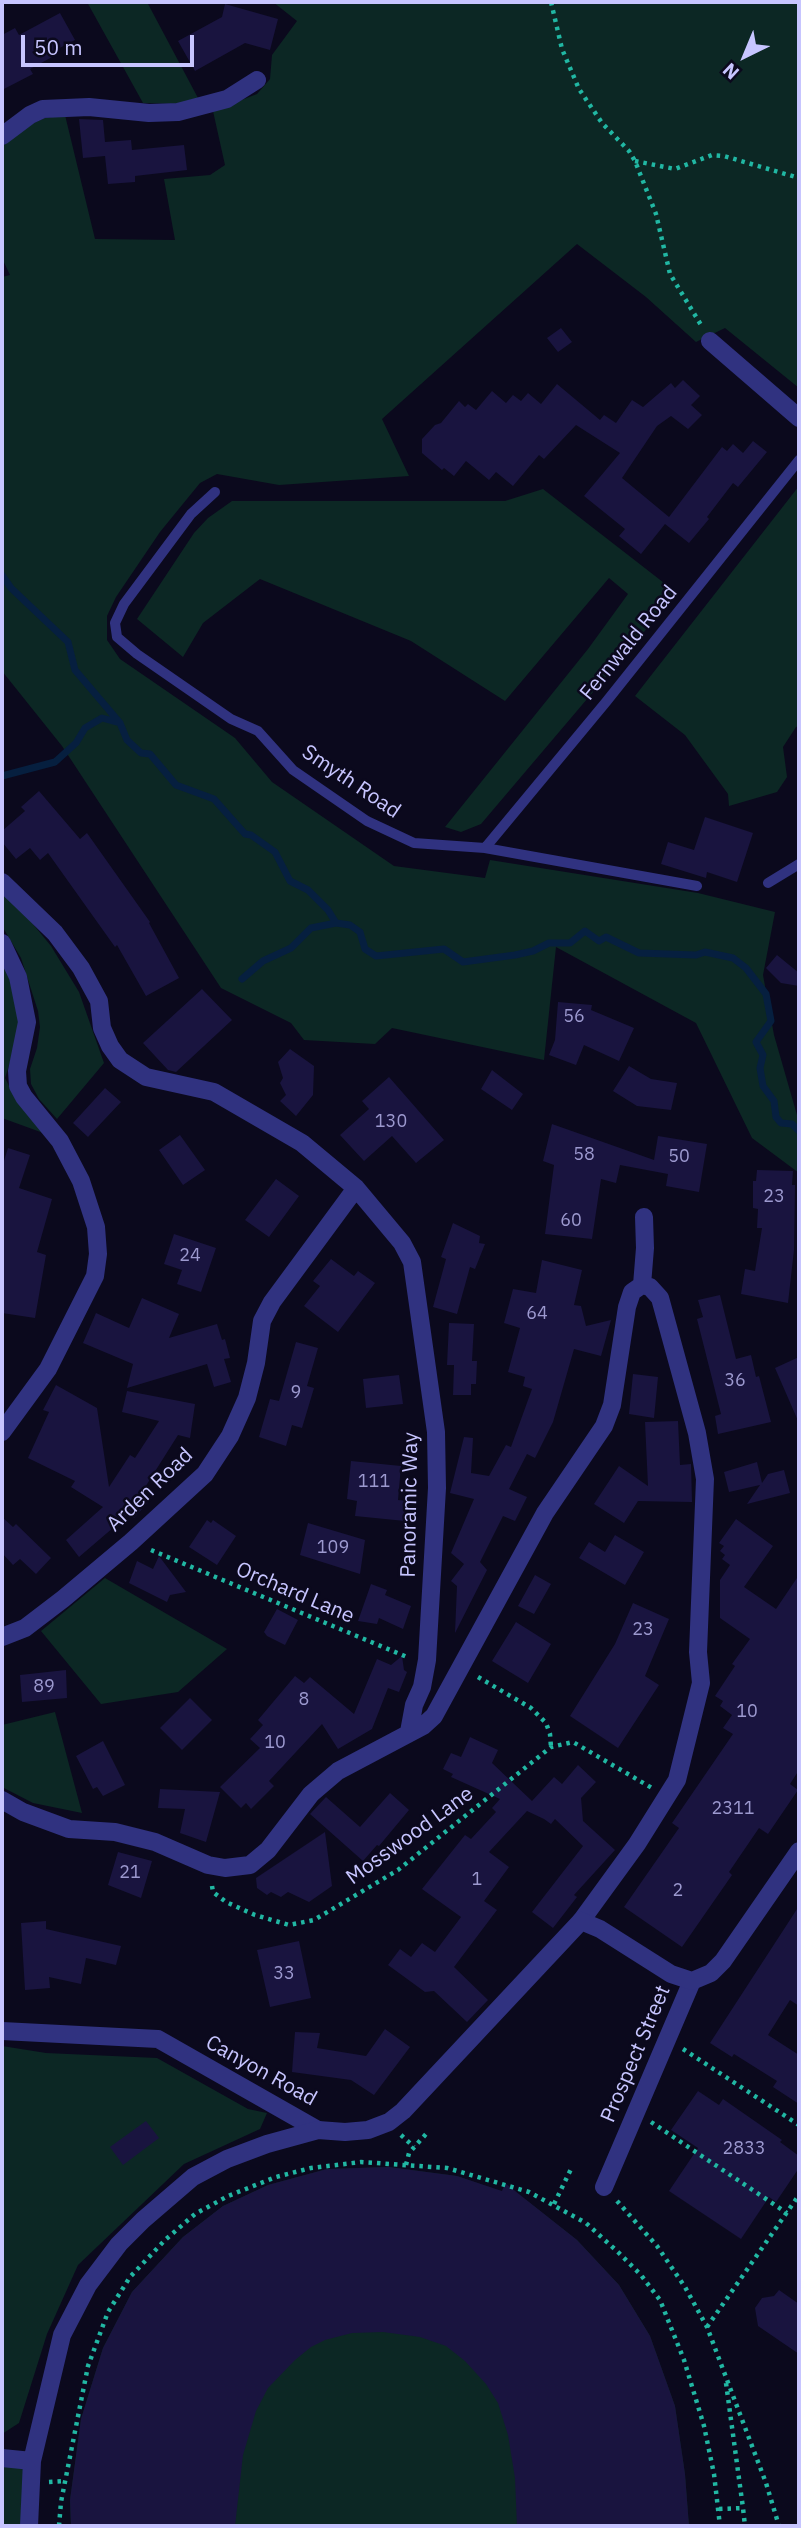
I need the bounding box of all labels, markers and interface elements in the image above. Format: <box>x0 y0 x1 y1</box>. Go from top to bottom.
scale bar <box>24 21 198 65</box>
north arrow <box>710 21 780 91</box>
text: 50 m <box>34 33 83 61</box>
text: N <box>717 58 744 85</box>
street label: Fernwald Road <box>575 580 683 706</box>
street label: Smyth Road <box>297 740 405 824</box>
house number: 56 <box>563 1006 585 1028</box>
house number: 130 <box>375 1111 407 1133</box>
house number: 58 <box>573 1144 595 1166</box>
house number: 50 <box>668 1146 690 1168</box>
house number: 23 <box>763 1186 785 1208</box>
house number: 60 <box>560 1210 582 1232</box>
house number: 24 <box>179 1245 201 1267</box>
house number: 64 <box>526 1303 548 1325</box>
house number: 36 <box>724 1370 746 1392</box>
house number: 9 <box>291 1382 301 1404</box>
street label: Panoramic Way <box>396 1432 424 1578</box>
street label: Arden Road <box>102 1443 198 1537</box>
house number: 111 <box>358 1471 390 1493</box>
house number: 109 <box>317 1537 349 1559</box>
street label: Orchard Lane <box>232 1557 358 1629</box>
house number: 23 <box>632 1619 654 1641</box>
house number: 89 <box>33 1676 55 1698</box>
house number: 8 <box>299 1689 309 1711</box>
house number: 10 <box>736 1701 758 1723</box>
house number: 10 <box>264 1732 286 1754</box>
street label: Mosswood Lane <box>342 1781 478 1891</box>
house number: 2311 <box>711 1798 755 1820</box>
house number: 21 <box>119 1862 141 1884</box>
house number: 1 <box>472 1869 482 1891</box>
house number: 2 <box>673 1880 683 1902</box>
house number: 33 <box>273 1963 295 1985</box>
street label: Prospect Street <box>596 1982 676 2126</box>
street label: Canyon Road <box>201 2030 321 2112</box>
house number: 2833 <box>722 2138 766 2160</box>

